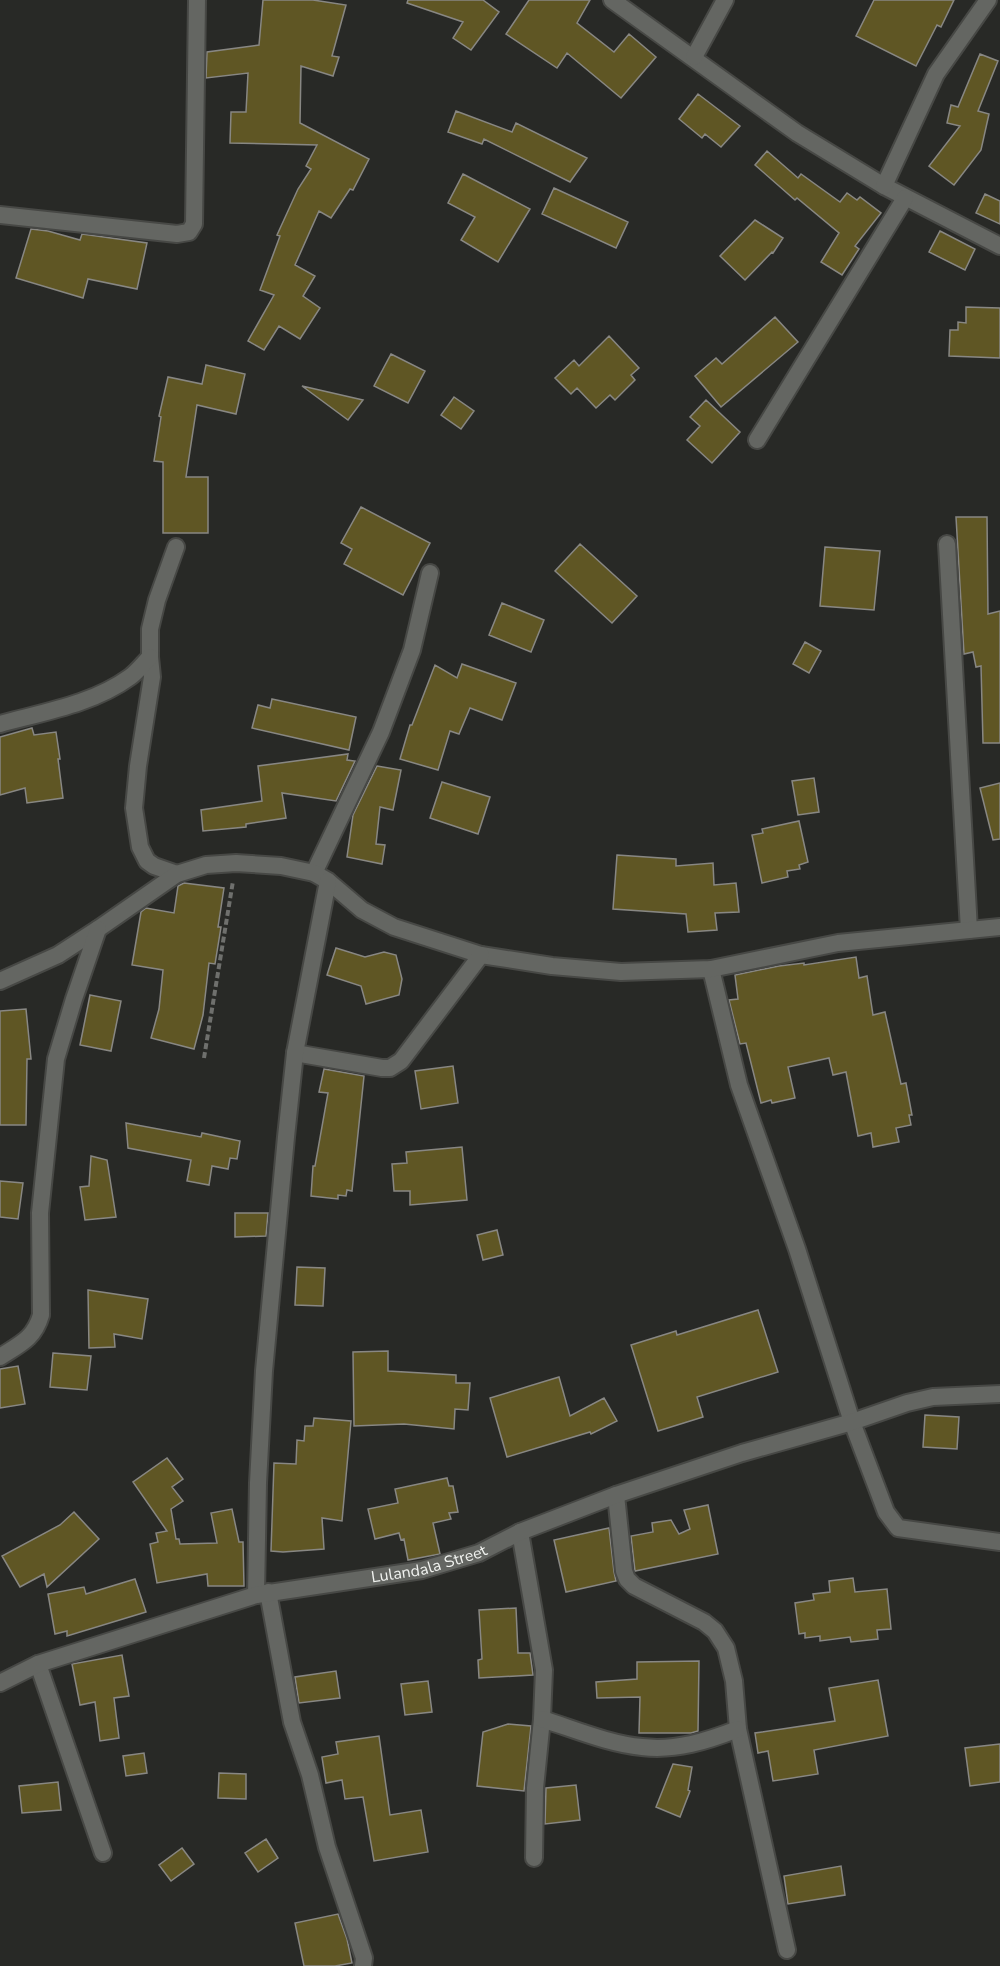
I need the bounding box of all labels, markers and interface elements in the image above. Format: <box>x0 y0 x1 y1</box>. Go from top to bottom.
street label: Lulandala Street <box>370 1539 491 1589</box>

